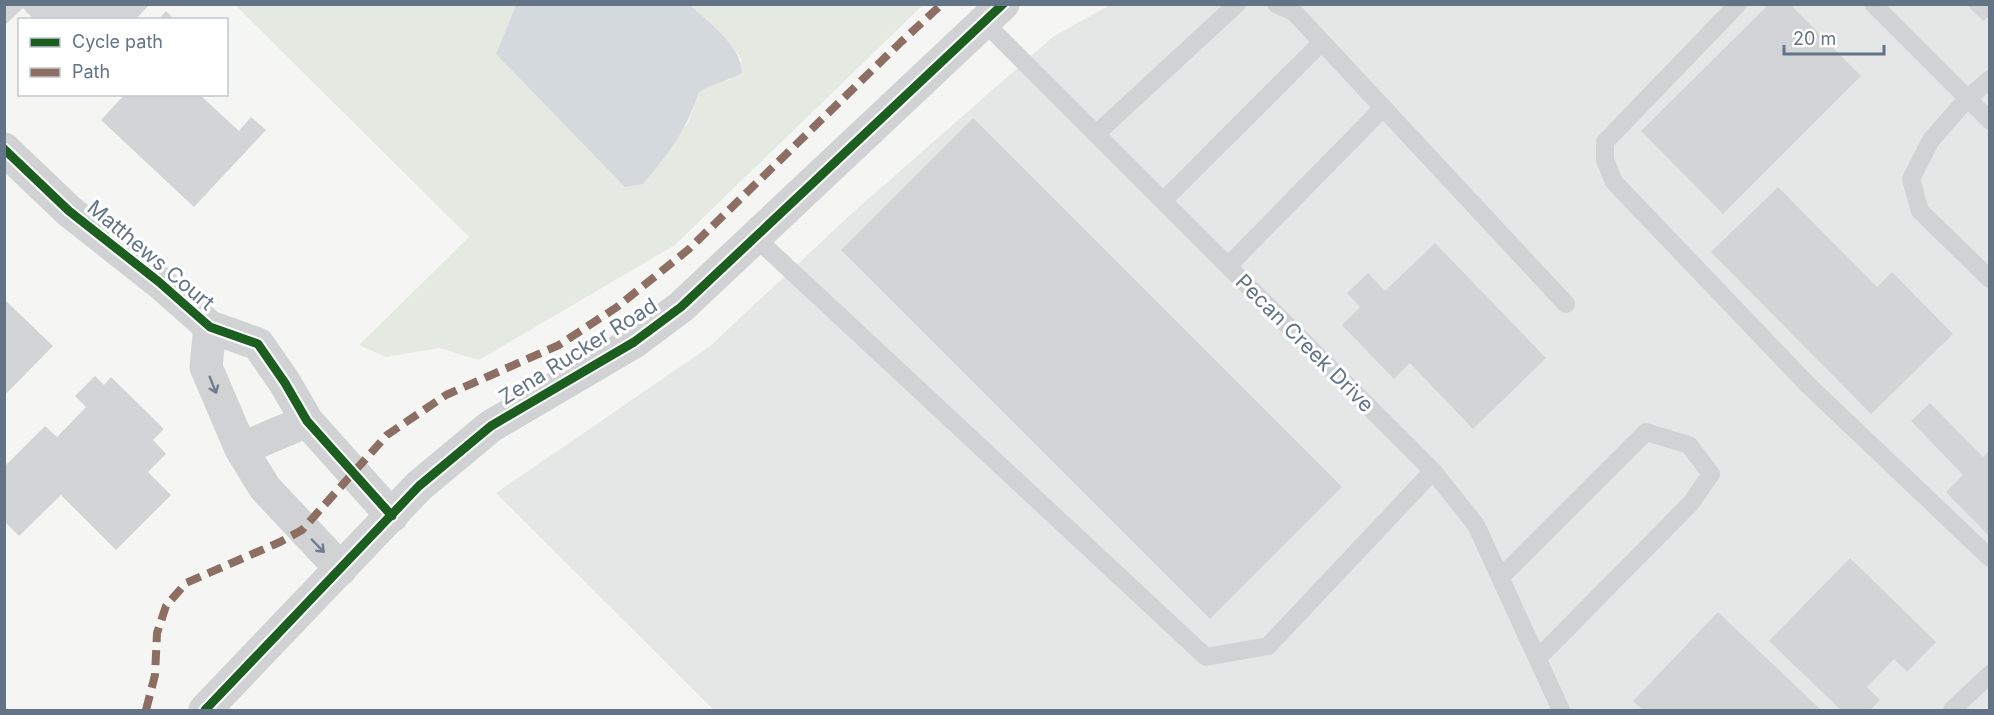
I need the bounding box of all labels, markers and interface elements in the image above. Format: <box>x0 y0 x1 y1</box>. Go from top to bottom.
legend <box>18 18 228 96</box>
scale bar <box>1784 18 1884 56</box>
text: 20 m <box>1793 28 1836 49</box>
text: Cycle path <box>72 31 163 52</box>
text: Path <box>72 61 110 82</box>
street label: Matthews Court <box>82 195 220 315</box>
street label: Pecan Creek Drive <box>1231 269 1379 417</box>
street label: Zena Rucker Road <box>495 292 661 410</box>
one-way arrow <box>208 375 219 393</box>
one-way arrow <box>311 539 326 554</box>

